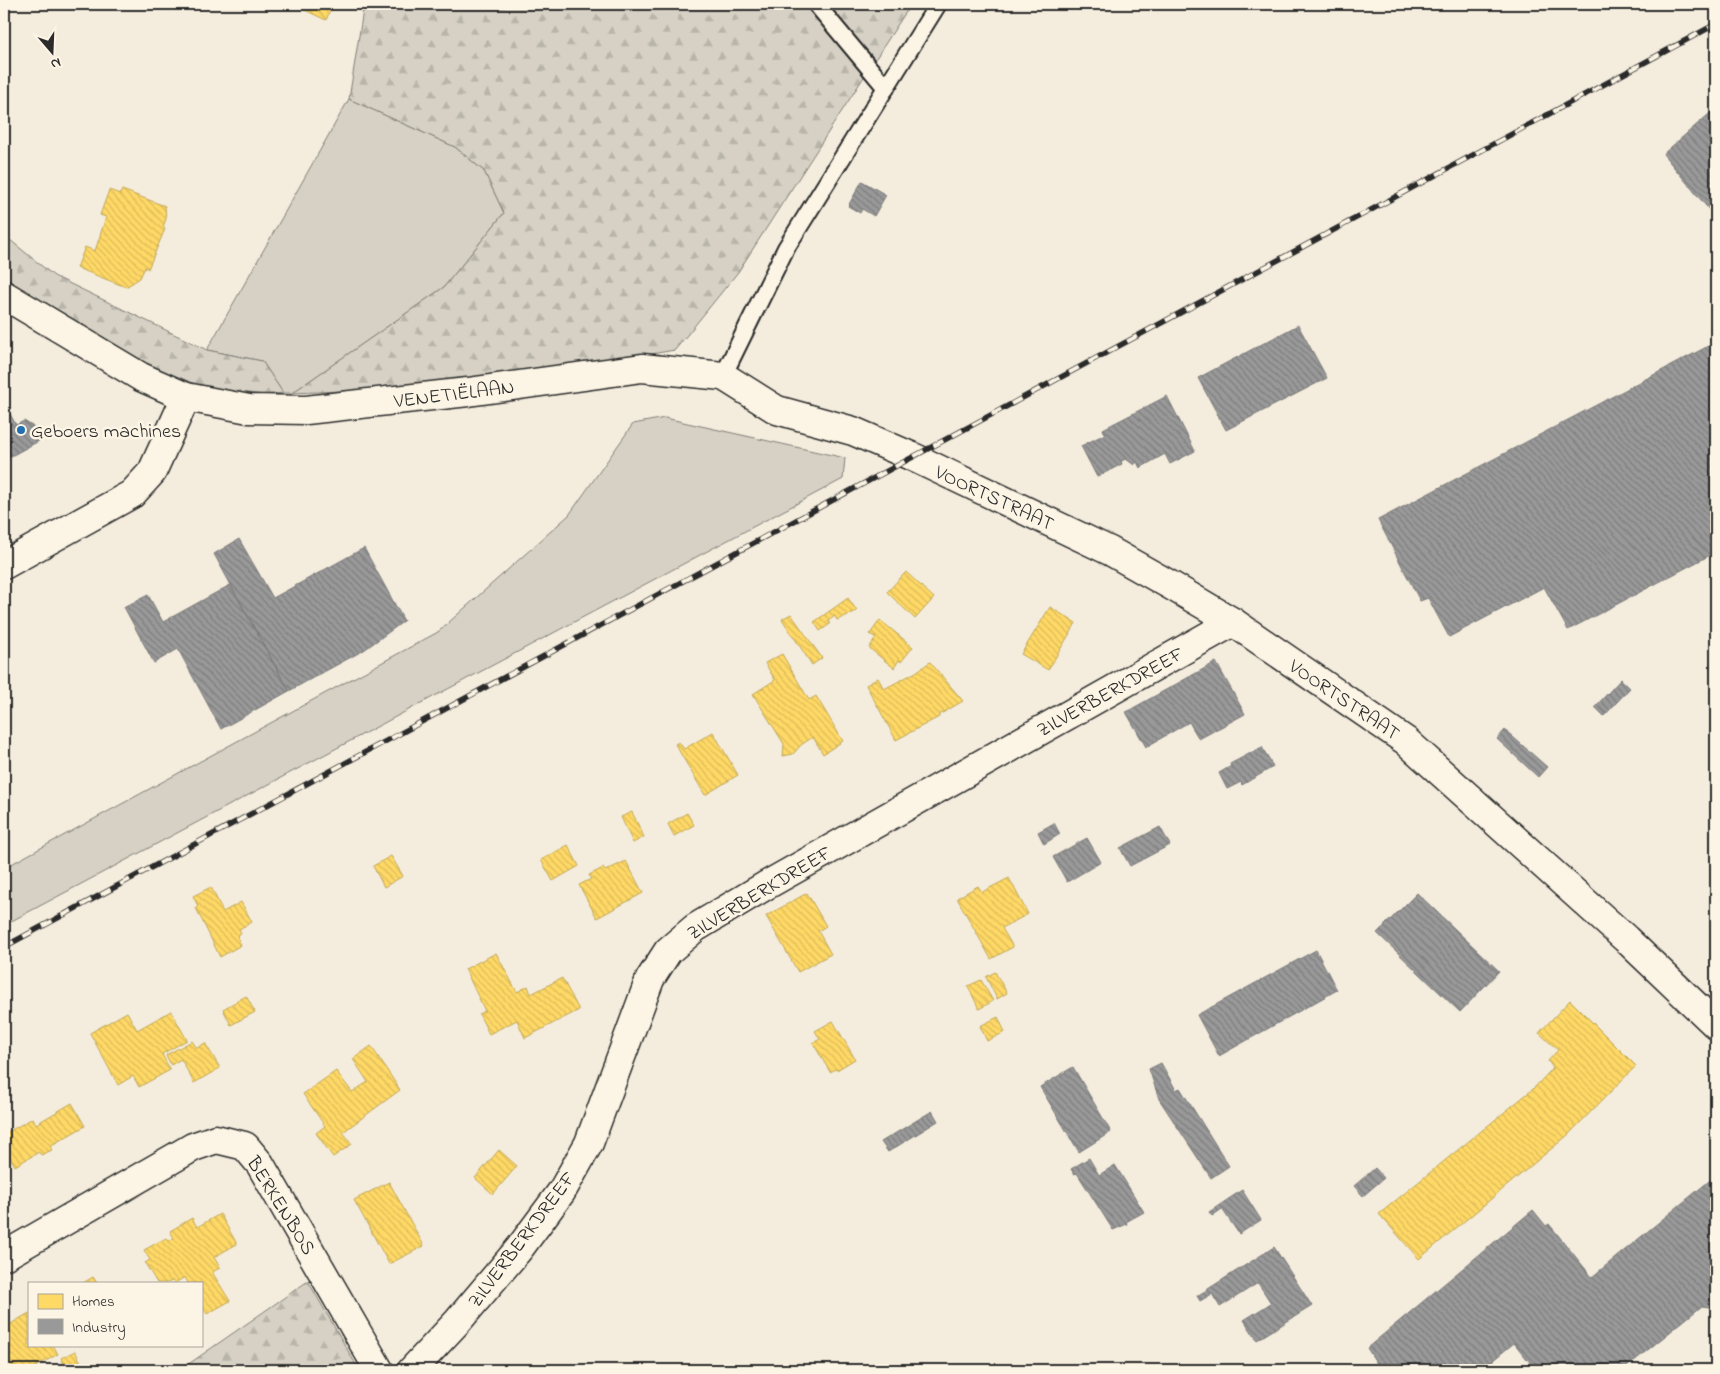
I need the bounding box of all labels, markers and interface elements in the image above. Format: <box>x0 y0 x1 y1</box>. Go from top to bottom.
north arrow <box>28 28 78 78</box>
text: N <box>48 51 64 74</box>
street label: VENETIËLAAN <box>392 374 516 417</box>
place label: Geboers machines <box>31 418 181 447</box>
marker: Geboers machines <box>15 424 27 436</box>
street label: VOORTSTRAAT <box>929 459 1058 540</box>
street label: ZILVERBERKDREEF <box>1032 641 1190 746</box>
street label: VOORTSTRAAT <box>1281 653 1405 749</box>
street label: ZILVERBERKDREEF <box>682 839 838 949</box>
street label: BERKENBOS <box>238 1151 322 1261</box>
street label: ZILVERBERKDREEF <box>462 1166 584 1315</box>
legend <box>28 1282 202 1346</box>
text: Homes <box>72 1291 115 1313</box>
text: Industry <box>72 1317 126 1340</box>

